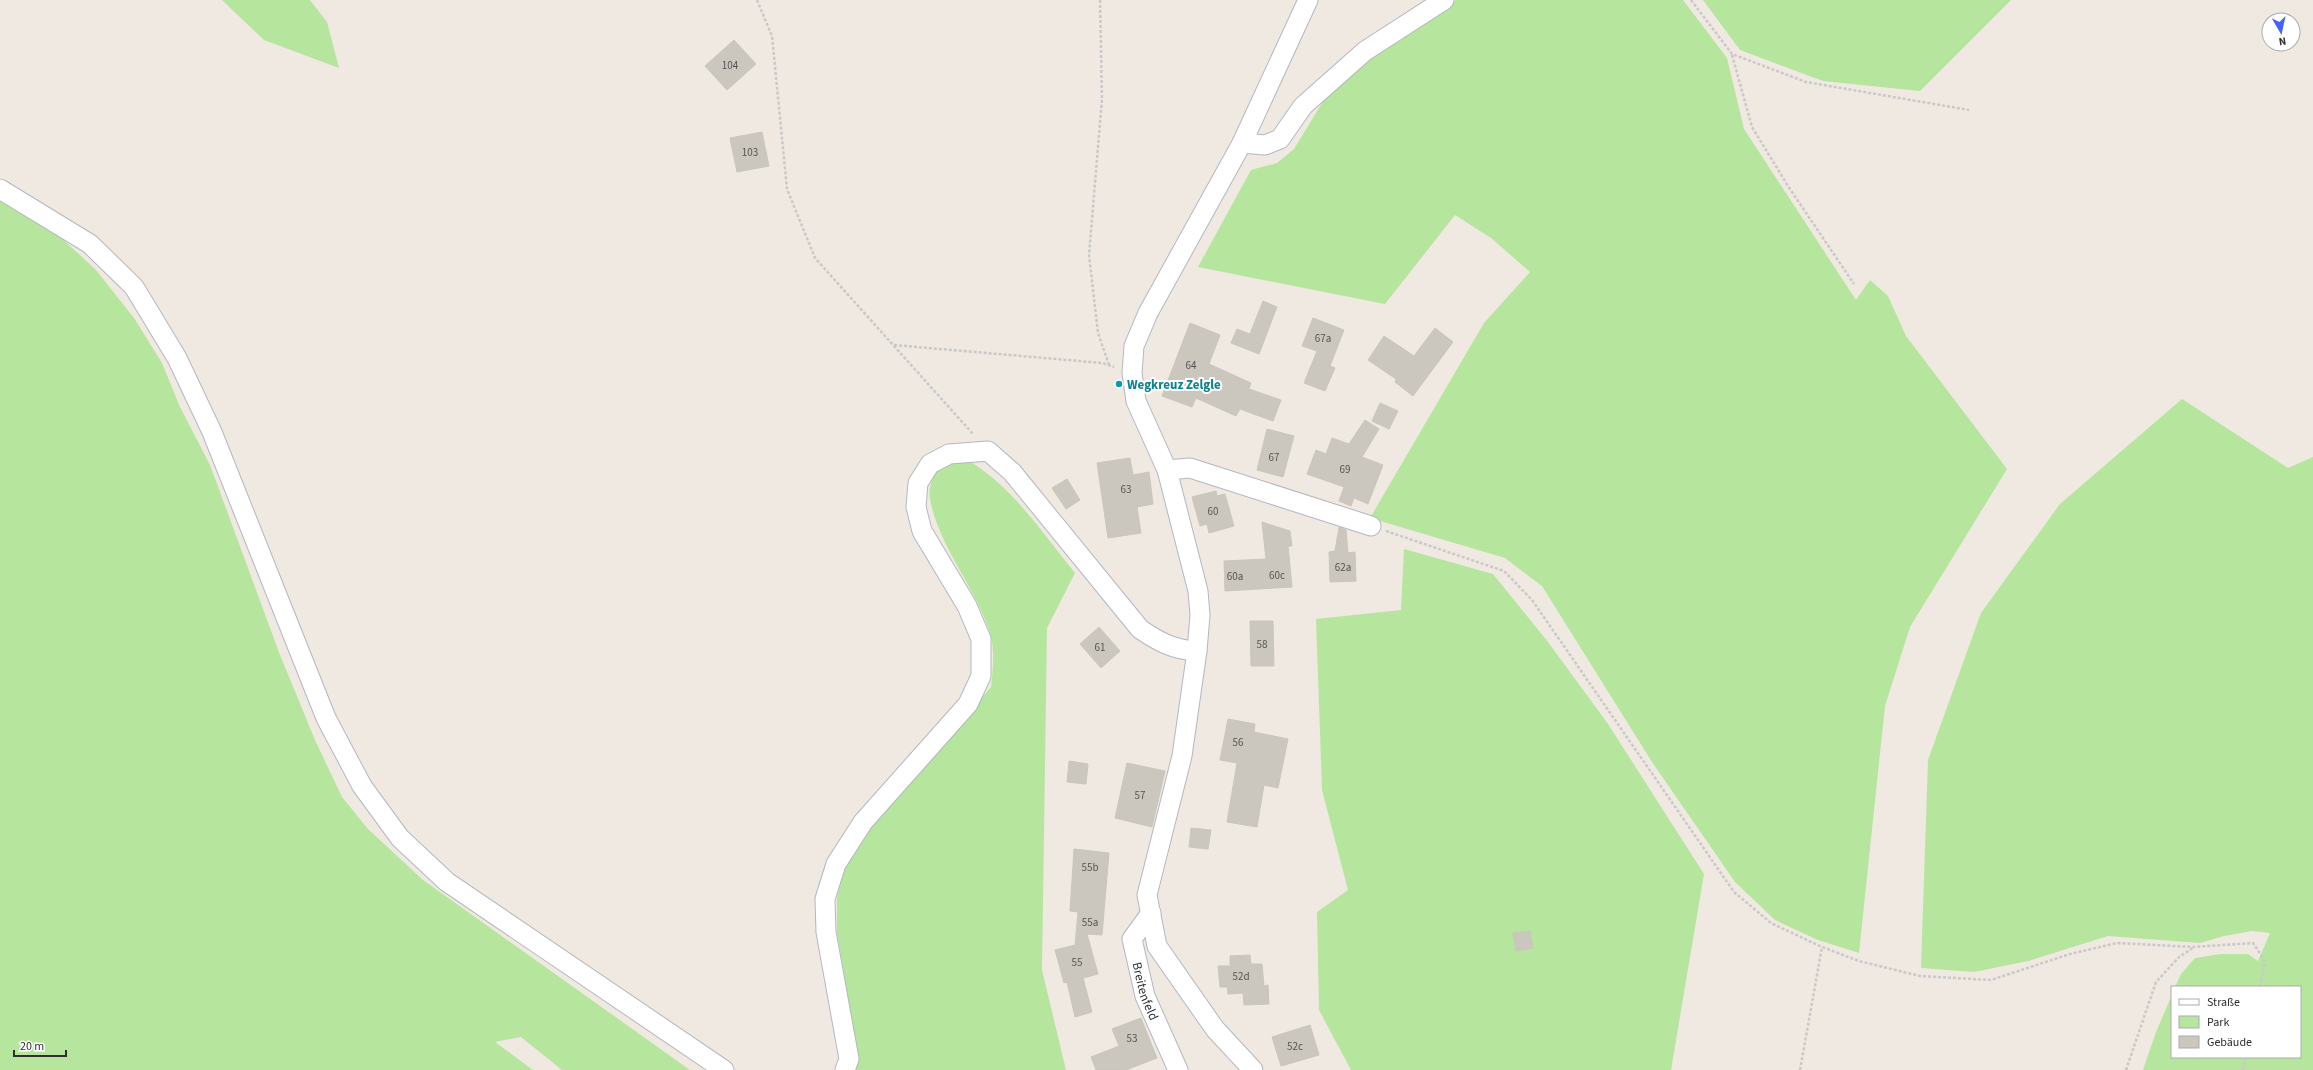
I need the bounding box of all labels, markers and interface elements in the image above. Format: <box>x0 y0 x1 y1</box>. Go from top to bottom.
north arrow <box>2261 12 2301 52</box>
text: N <box>2278 33 2287 49</box>
house number: 104 <box>722 58 739 73</box>
house number: 103 <box>742 145 758 160</box>
house number: 67a <box>1315 331 1331 346</box>
house number: 64 <box>1186 358 1197 373</box>
place label: Wegkreuz Zelgle <box>1127 376 1221 394</box>
marker: Wegkreuz Zelgle <box>1114 379 1124 389</box>
house number: 67 <box>1269 450 1279 465</box>
house number: 69 <box>1340 462 1350 477</box>
house number: 63 <box>1121 482 1131 497</box>
house number: 60 <box>1208 504 1218 519</box>
house number: 62a <box>1335 560 1351 575</box>
house number: 60c <box>1269 568 1285 583</box>
house number: 60a <box>1227 569 1243 584</box>
house number: 58 <box>1257 637 1268 652</box>
house number: 61 <box>1095 640 1105 655</box>
house number: 56 <box>1233 735 1244 750</box>
house number: 57 <box>1135 788 1145 803</box>
house number: 55b <box>1081 860 1099 875</box>
house number: 55a <box>1082 915 1098 930</box>
house number: 55 <box>1072 955 1082 970</box>
street label: Breitenfeld <box>1128 960 1163 1023</box>
house number: 52d <box>1232 969 1250 984</box>
legend <box>2171 986 2301 1058</box>
text: Straße <box>2207 994 2240 1011</box>
text: Park <box>2207 1014 2229 1031</box>
house number: 53 <box>1127 1031 1137 1046</box>
scale bar <box>14 1032 66 1058</box>
text: Gebäude <box>2207 1034 2252 1051</box>
text: 20 m <box>20 1038 44 1055</box>
house number: 52c <box>1287 1039 1303 1054</box>

